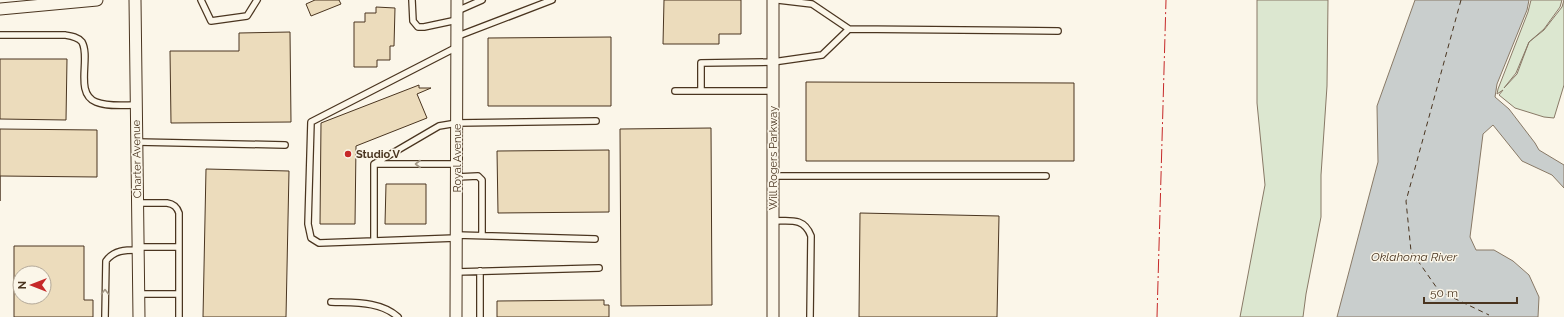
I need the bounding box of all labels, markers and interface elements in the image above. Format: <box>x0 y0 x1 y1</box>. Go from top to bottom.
street label: Will Rogers Parkway <box>767 106 780 210</box>
street label: Charter Avenue <box>130 119 144 198</box>
street label: Royal Avenue <box>451 123 464 192</box>
place label: Studio V <box>356 148 400 161</box>
marker: Studio V <box>343 149 353 159</box>
one-way arrow <box>415 160 421 168</box>
water label: Oklahoma River <box>1371 250 1458 264</box>
north arrow <box>12 265 52 305</box>
scale bar <box>1424 279 1517 305</box>
text: N <box>16 281 29 289</box>
text: 50 m <box>1430 286 1458 300</box>
one-way arrow <box>101 289 109 295</box>

